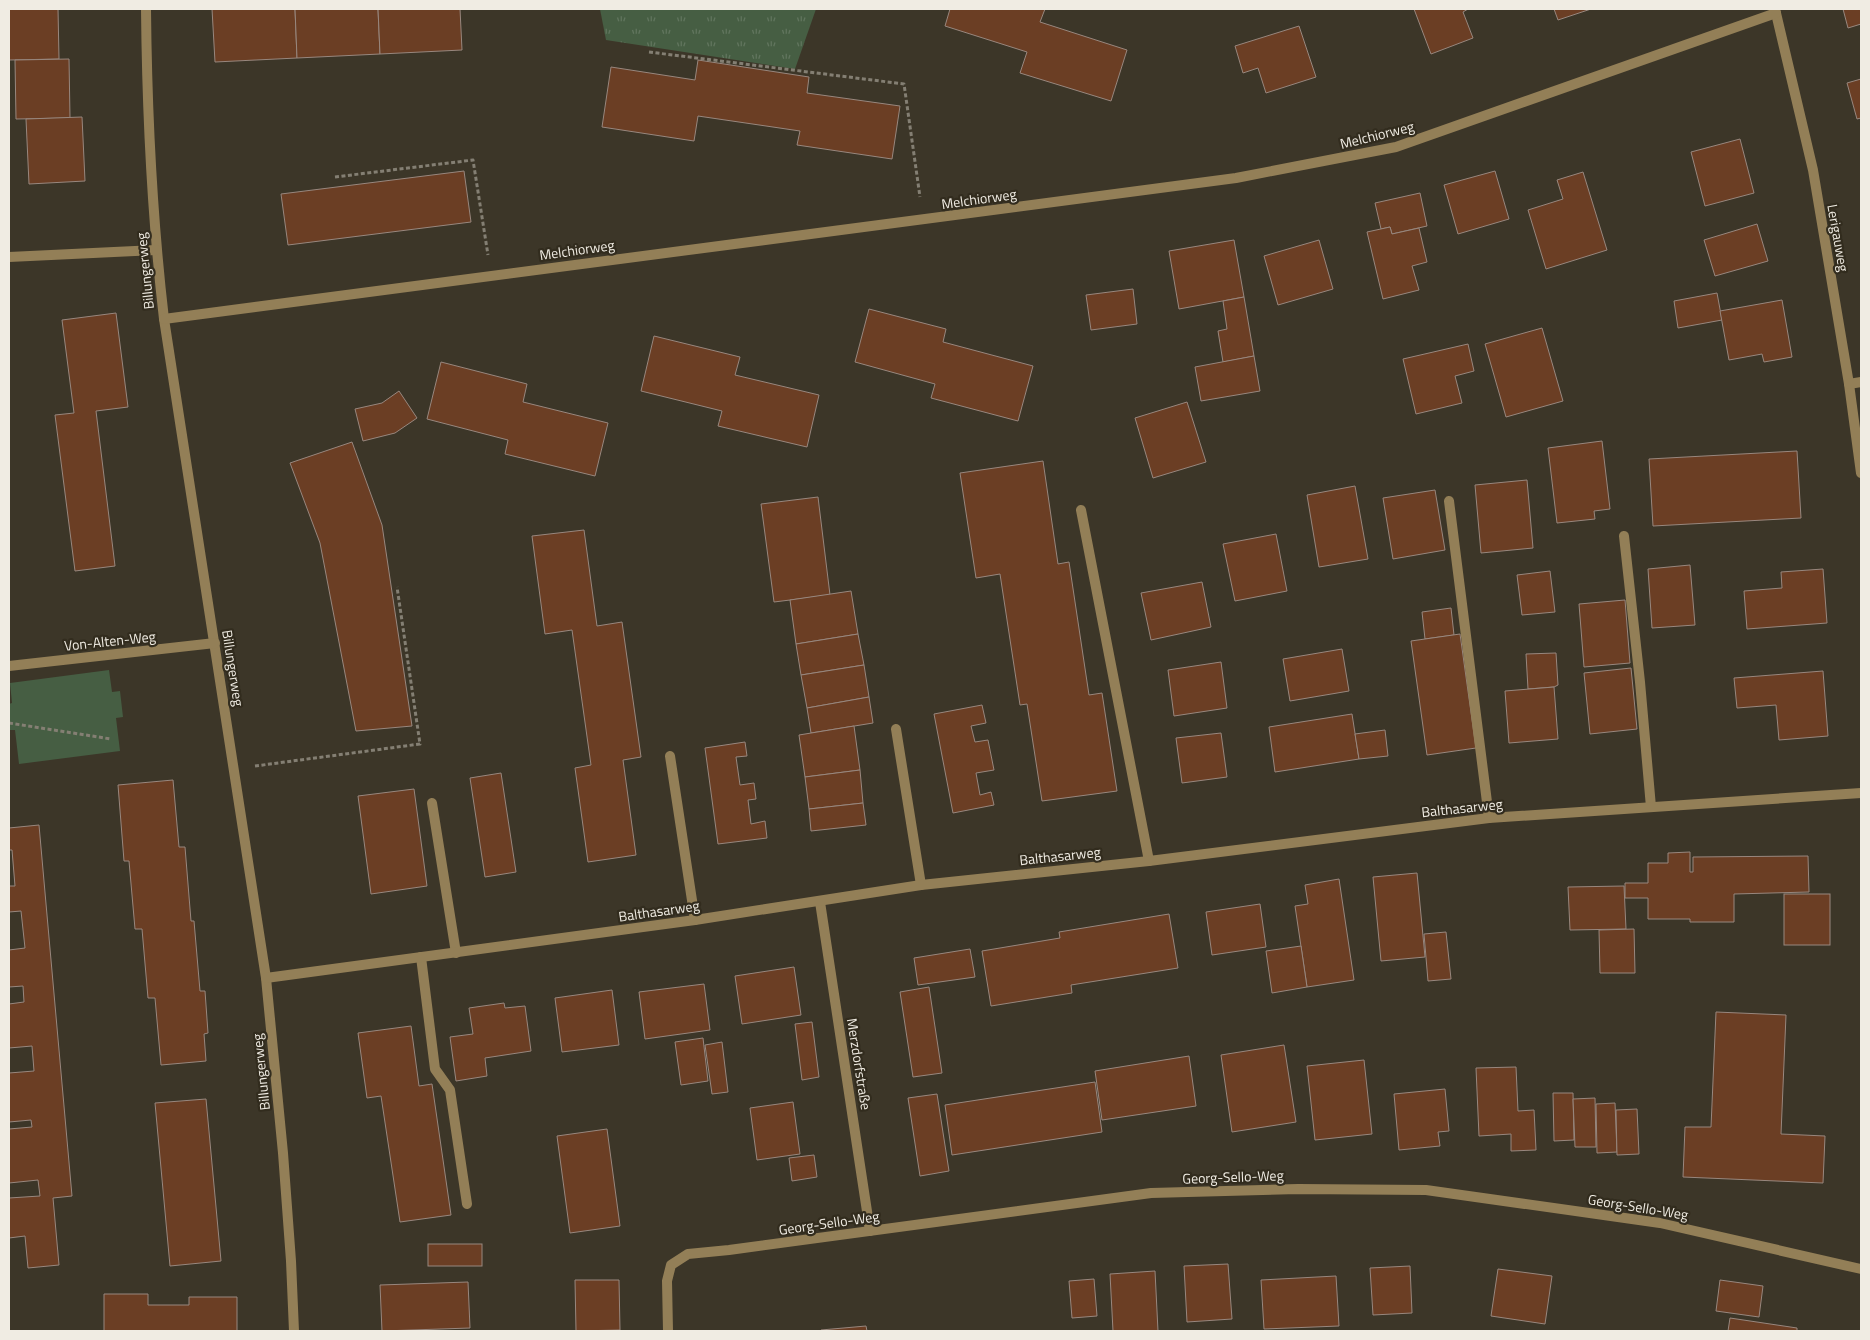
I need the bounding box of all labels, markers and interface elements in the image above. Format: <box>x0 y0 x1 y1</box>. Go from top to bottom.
street label: Melchiorweg <box>1338 115 1416 154</box>
street label: Melchiorweg <box>940 183 1018 214</box>
street label: Lerigauweg <box>1822 203 1855 273</box>
street label: Billungerweg <box>130 232 159 310</box>
street label: Melchiorweg <box>538 234 616 265</box>
street label: Von-Alten-Weg <box>63 625 157 656</box>
street label: Billungerweg <box>217 628 250 708</box>
street label: Balthasarweg <box>1420 793 1504 822</box>
street label: Balthasarweg <box>1018 841 1102 870</box>
street label: Balthasarweg <box>617 894 701 927</box>
street label: Merzdorfstraße <box>842 1017 877 1111</box>
street label: Billungerweg <box>246 1033 275 1111</box>
street label: Georg-Sello-Weg <box>1182 1164 1284 1189</box>
street label: Georg-Sello-Weg <box>1586 1188 1690 1225</box>
street label: Georg-Sello-Weg <box>777 1205 881 1240</box>

